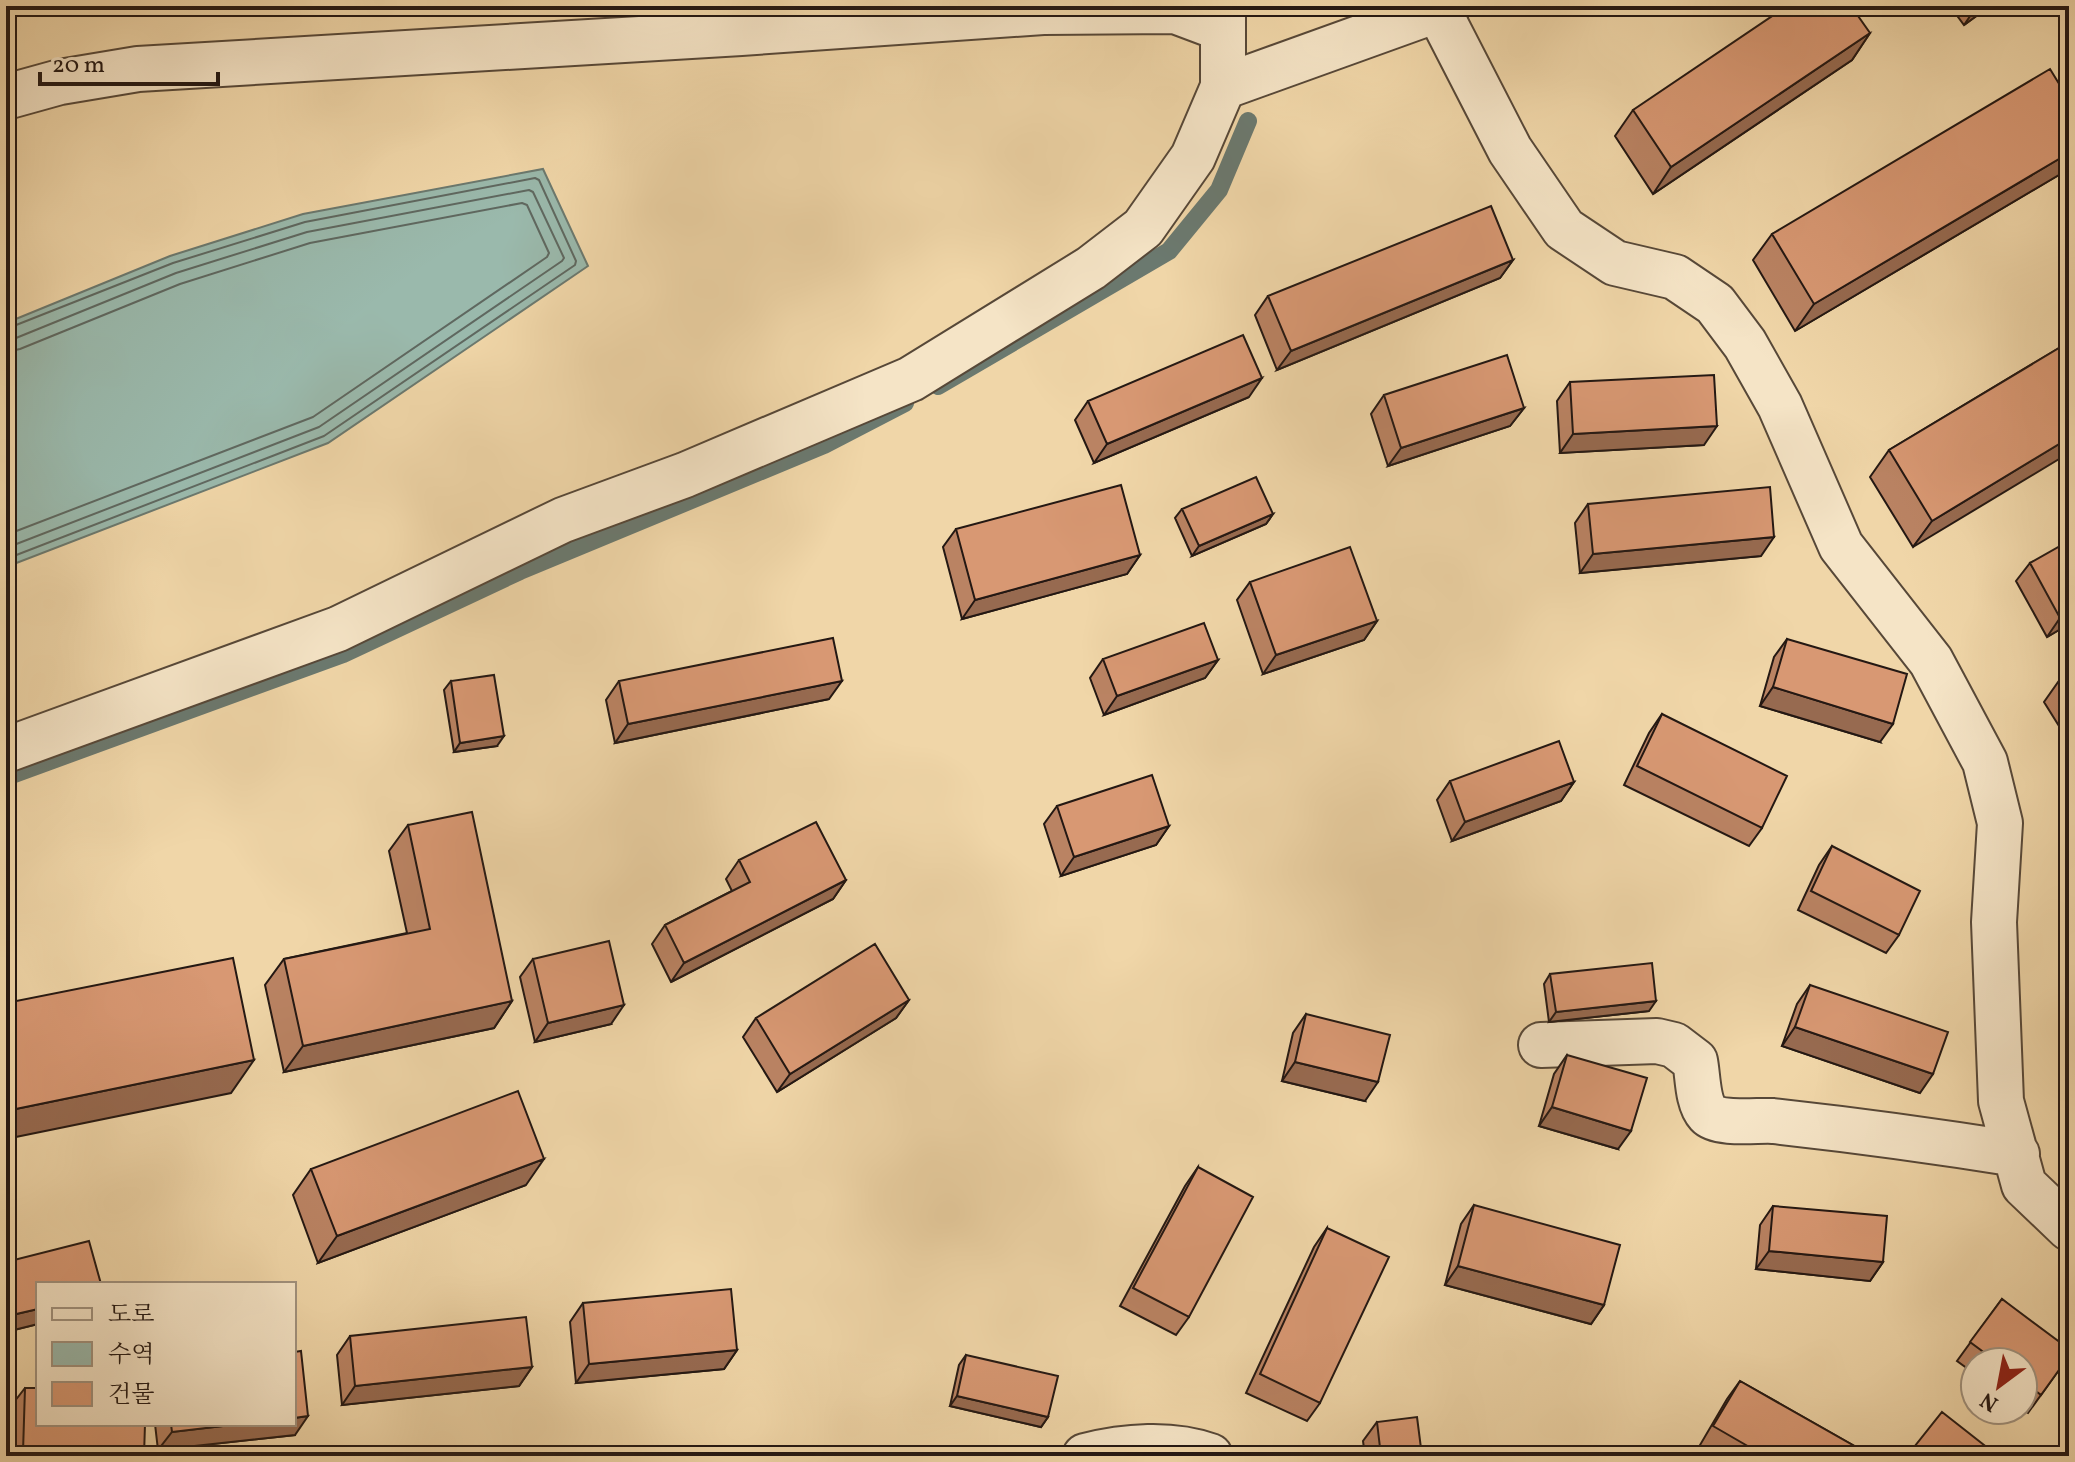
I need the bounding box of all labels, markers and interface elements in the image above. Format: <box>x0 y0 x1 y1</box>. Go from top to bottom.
scale bar <box>40 36 218 86</box>
text: 20 m <box>52 49 105 83</box>
legend <box>36 1282 296 1426</box>
text: 도로 <box>108 1299 154 1333</box>
text: 수역 <box>108 1339 154 1373</box>
north arrow <box>1959 1346 2039 1426</box>
text: 건물 <box>108 1379 154 1413</box>
text: N <box>1975 1383 2005 1418</box>

